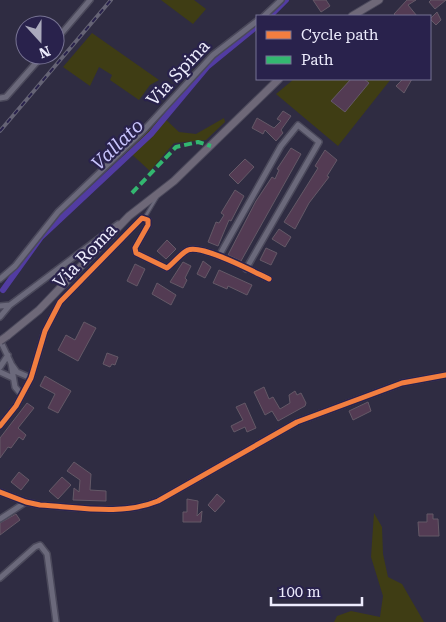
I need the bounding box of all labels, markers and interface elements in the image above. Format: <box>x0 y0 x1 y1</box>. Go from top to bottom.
north arrow <box>15 15 65 65</box>
legend <box>256 15 431 80</box>
text: Cycle path <box>301 26 379 44</box>
street label: Via Spina <box>142 35 214 110</box>
text: N <box>37 43 53 62</box>
text: Path <box>301 51 334 69</box>
water label: Vallato <box>86 114 148 175</box>
street label: Via Roma <box>49 219 121 292</box>
scale bar <box>271 574 362 606</box>
text: 100 m <box>278 583 321 601</box>

